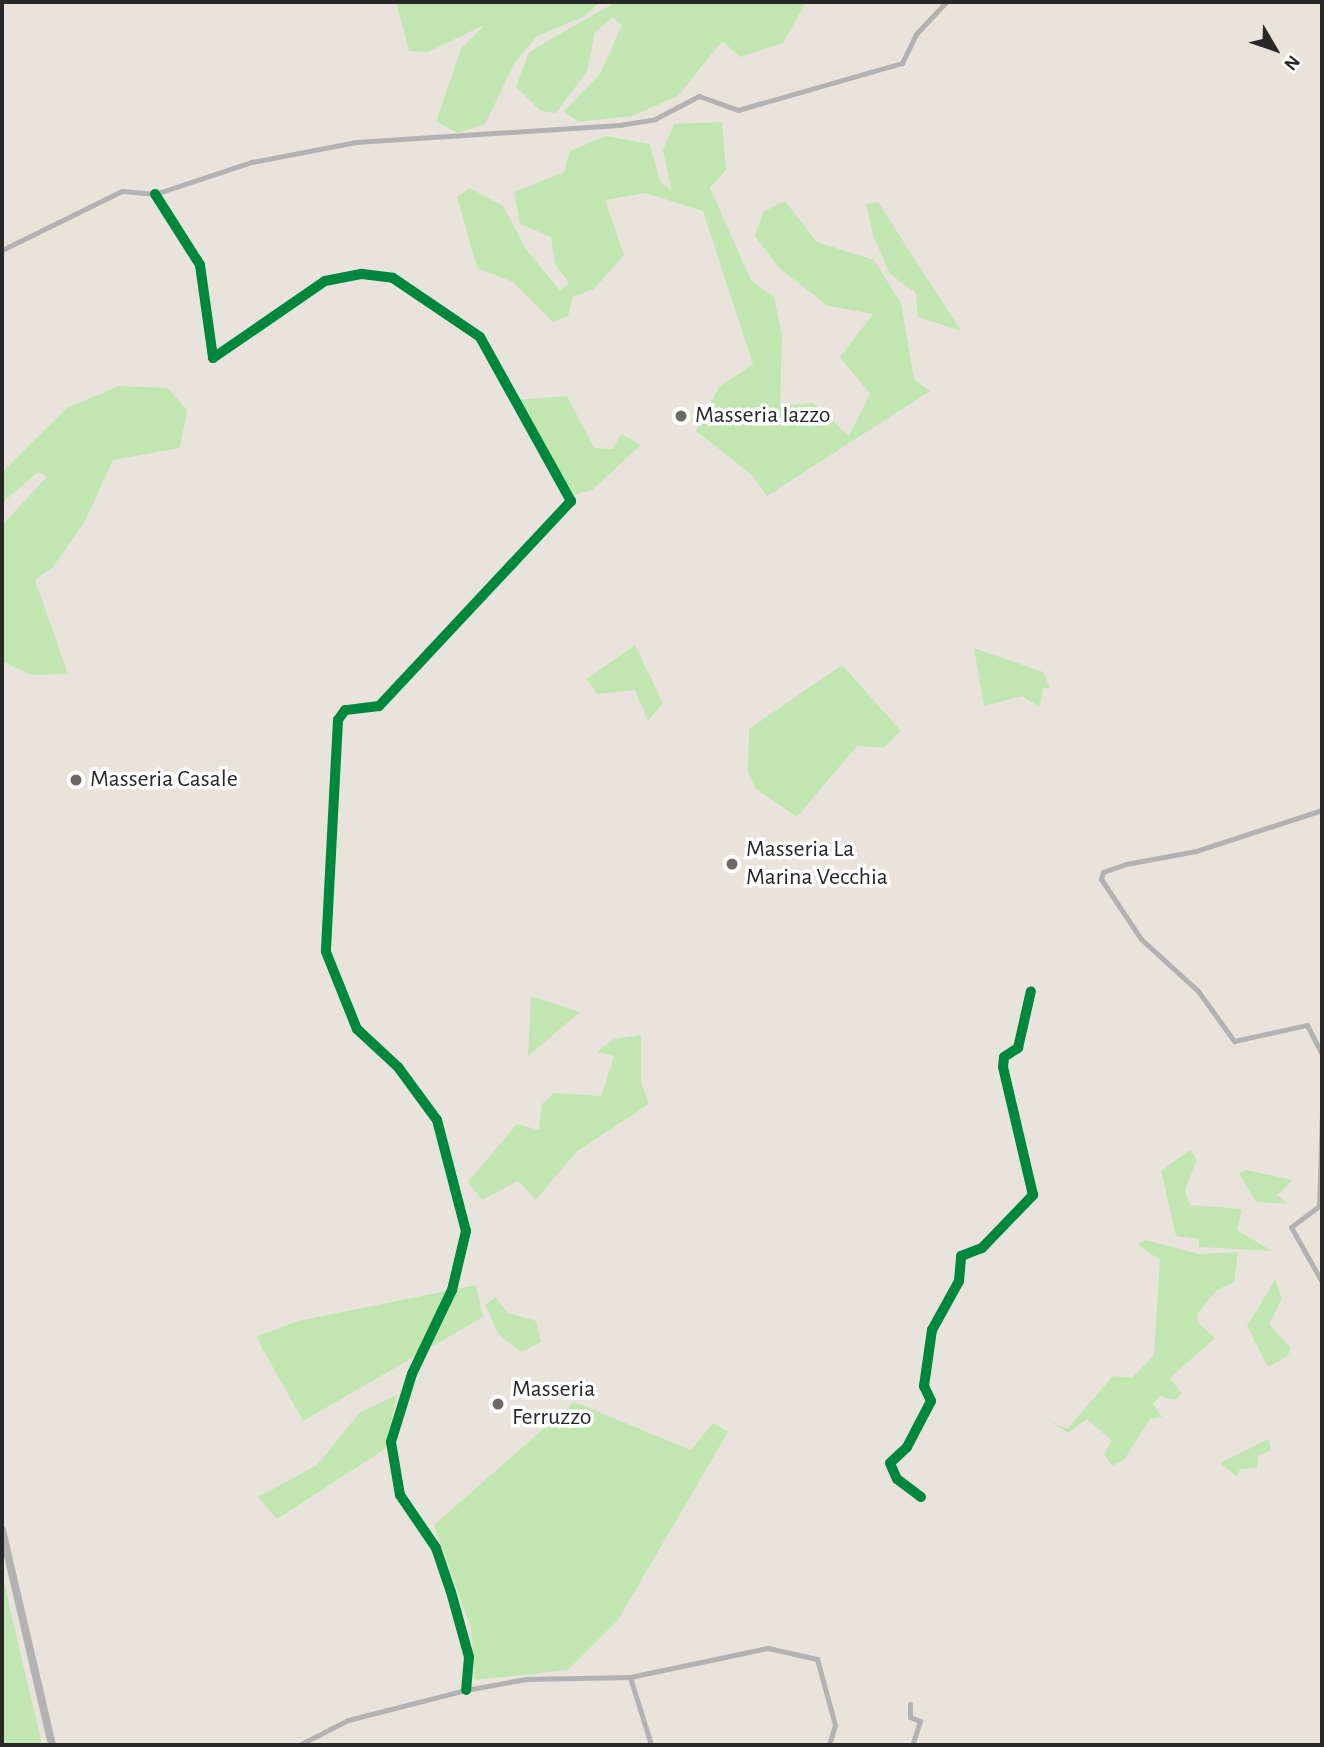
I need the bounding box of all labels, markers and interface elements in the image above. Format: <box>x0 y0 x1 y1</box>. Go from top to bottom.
north arrow <box>1240 14 1310 84</box>
text: N <box>1280 51 1303 74</box>
place label: Masseria Iazzo <box>695 402 830 430</box>
marker: Masseria Iazzo <box>673 408 689 424</box>
place label: Masseria Casale <box>90 766 238 794</box>
marker: Masseria Casale <box>68 772 84 788</box>
place label: Masseria La Marina Vecchia <box>746 836 888 892</box>
marker: Masseria La Marina Vecchia <box>724 856 740 872</box>
place label: Masseria Ferruzzo <box>512 1376 595 1432</box>
marker: Masseria Ferruzzo <box>490 1396 506 1412</box>

